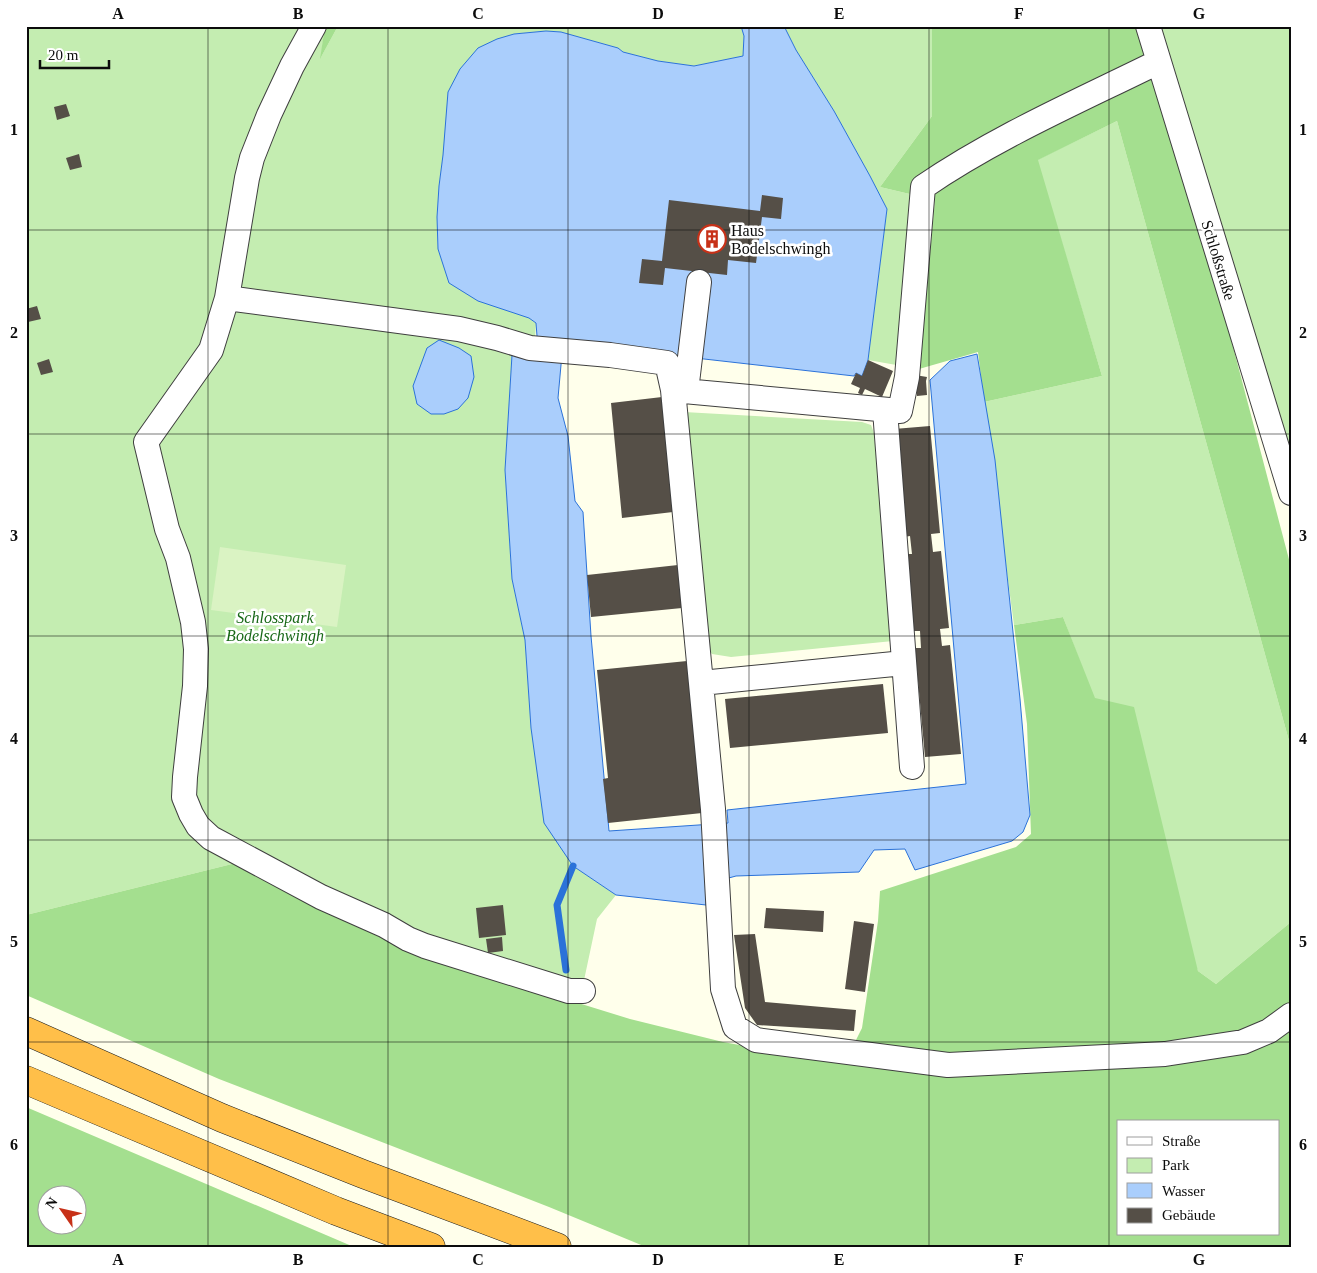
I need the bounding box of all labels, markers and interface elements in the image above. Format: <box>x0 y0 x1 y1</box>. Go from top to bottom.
text: A <box>112 5 124 22</box>
text: B <box>293 5 304 22</box>
text: C <box>472 5 484 22</box>
text: D <box>652 5 664 22</box>
text: E <box>834 5 844 22</box>
text: F <box>1014 5 1024 22</box>
text: G <box>1193 5 1206 22</box>
scale bar <box>40 38 109 70</box>
text: 20 m <box>48 47 79 63</box>
text: 1 <box>10 121 18 138</box>
text: 1 <box>1299 121 1307 138</box>
street label: Schloßstraße <box>1198 218 1239 302</box>
place label: Haus Bodelschwingh <box>731 222 831 258</box>
building icon: Haus Bodelschwingh <box>697 224 727 254</box>
text: 2 <box>10 324 18 341</box>
text: 2 <box>1299 324 1307 341</box>
text: 3 <box>10 527 18 544</box>
text: 3 <box>1299 527 1307 544</box>
park label: Schlosspark Bodelschwingh <box>226 609 324 645</box>
text: 4 <box>10 730 18 747</box>
text: 4 <box>1299 730 1307 747</box>
text: 5 <box>10 933 18 950</box>
text: 5 <box>1299 933 1307 950</box>
legend <box>1117 1120 1280 1236</box>
text: Straße <box>1162 1133 1201 1149</box>
text: 6 <box>10 1136 18 1153</box>
text: 6 <box>1299 1136 1307 1153</box>
text: Park <box>1162 1157 1190 1173</box>
text: Wasser <box>1162 1183 1205 1199</box>
north arrow <box>38 1186 88 1236</box>
text: N <box>43 1195 61 1211</box>
text: Gebäude <box>1162 1207 1216 1223</box>
text: A <box>112 1251 124 1268</box>
text: B <box>293 1251 304 1268</box>
text: C <box>472 1251 484 1268</box>
text: D <box>652 1251 664 1268</box>
text: E <box>834 1251 844 1268</box>
text: F <box>1014 1251 1024 1268</box>
text: G <box>1193 1251 1206 1268</box>

